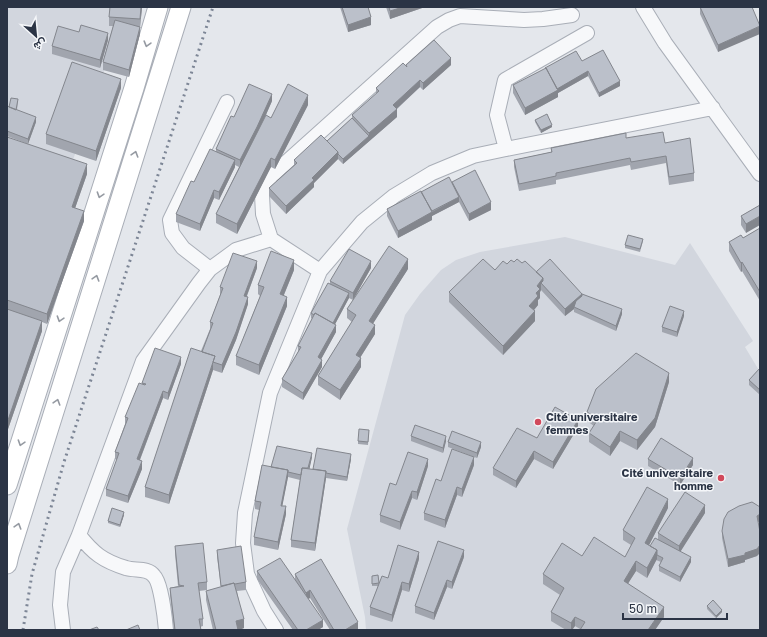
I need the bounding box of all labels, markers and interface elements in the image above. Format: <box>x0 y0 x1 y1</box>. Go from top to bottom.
north arrow <box>16 16 56 56</box>
text: ش <box>31 36 50 54</box>
one-way arrow <box>143 41 152 48</box>
one-way arrow <box>130 151 139 158</box>
one-way arrow <box>96 192 104 199</box>
one-way arrow <box>91 275 100 282</box>
one-way arrow <box>56 315 65 322</box>
one-way arrow <box>52 399 61 406</box>
place label: Cité universitaire femmes <box>546 410 638 436</box>
marker: Cité universitaire femmes <box>533 417 543 427</box>
one-way arrow <box>17 439 25 446</box>
place label: Cité universitaire homme <box>622 466 714 492</box>
marker: Cité universitaire homme <box>716 473 726 483</box>
one-way arrow <box>13 523 22 530</box>
scale bar <box>623 595 727 621</box>
text: 50 m <box>629 601 657 616</box>

